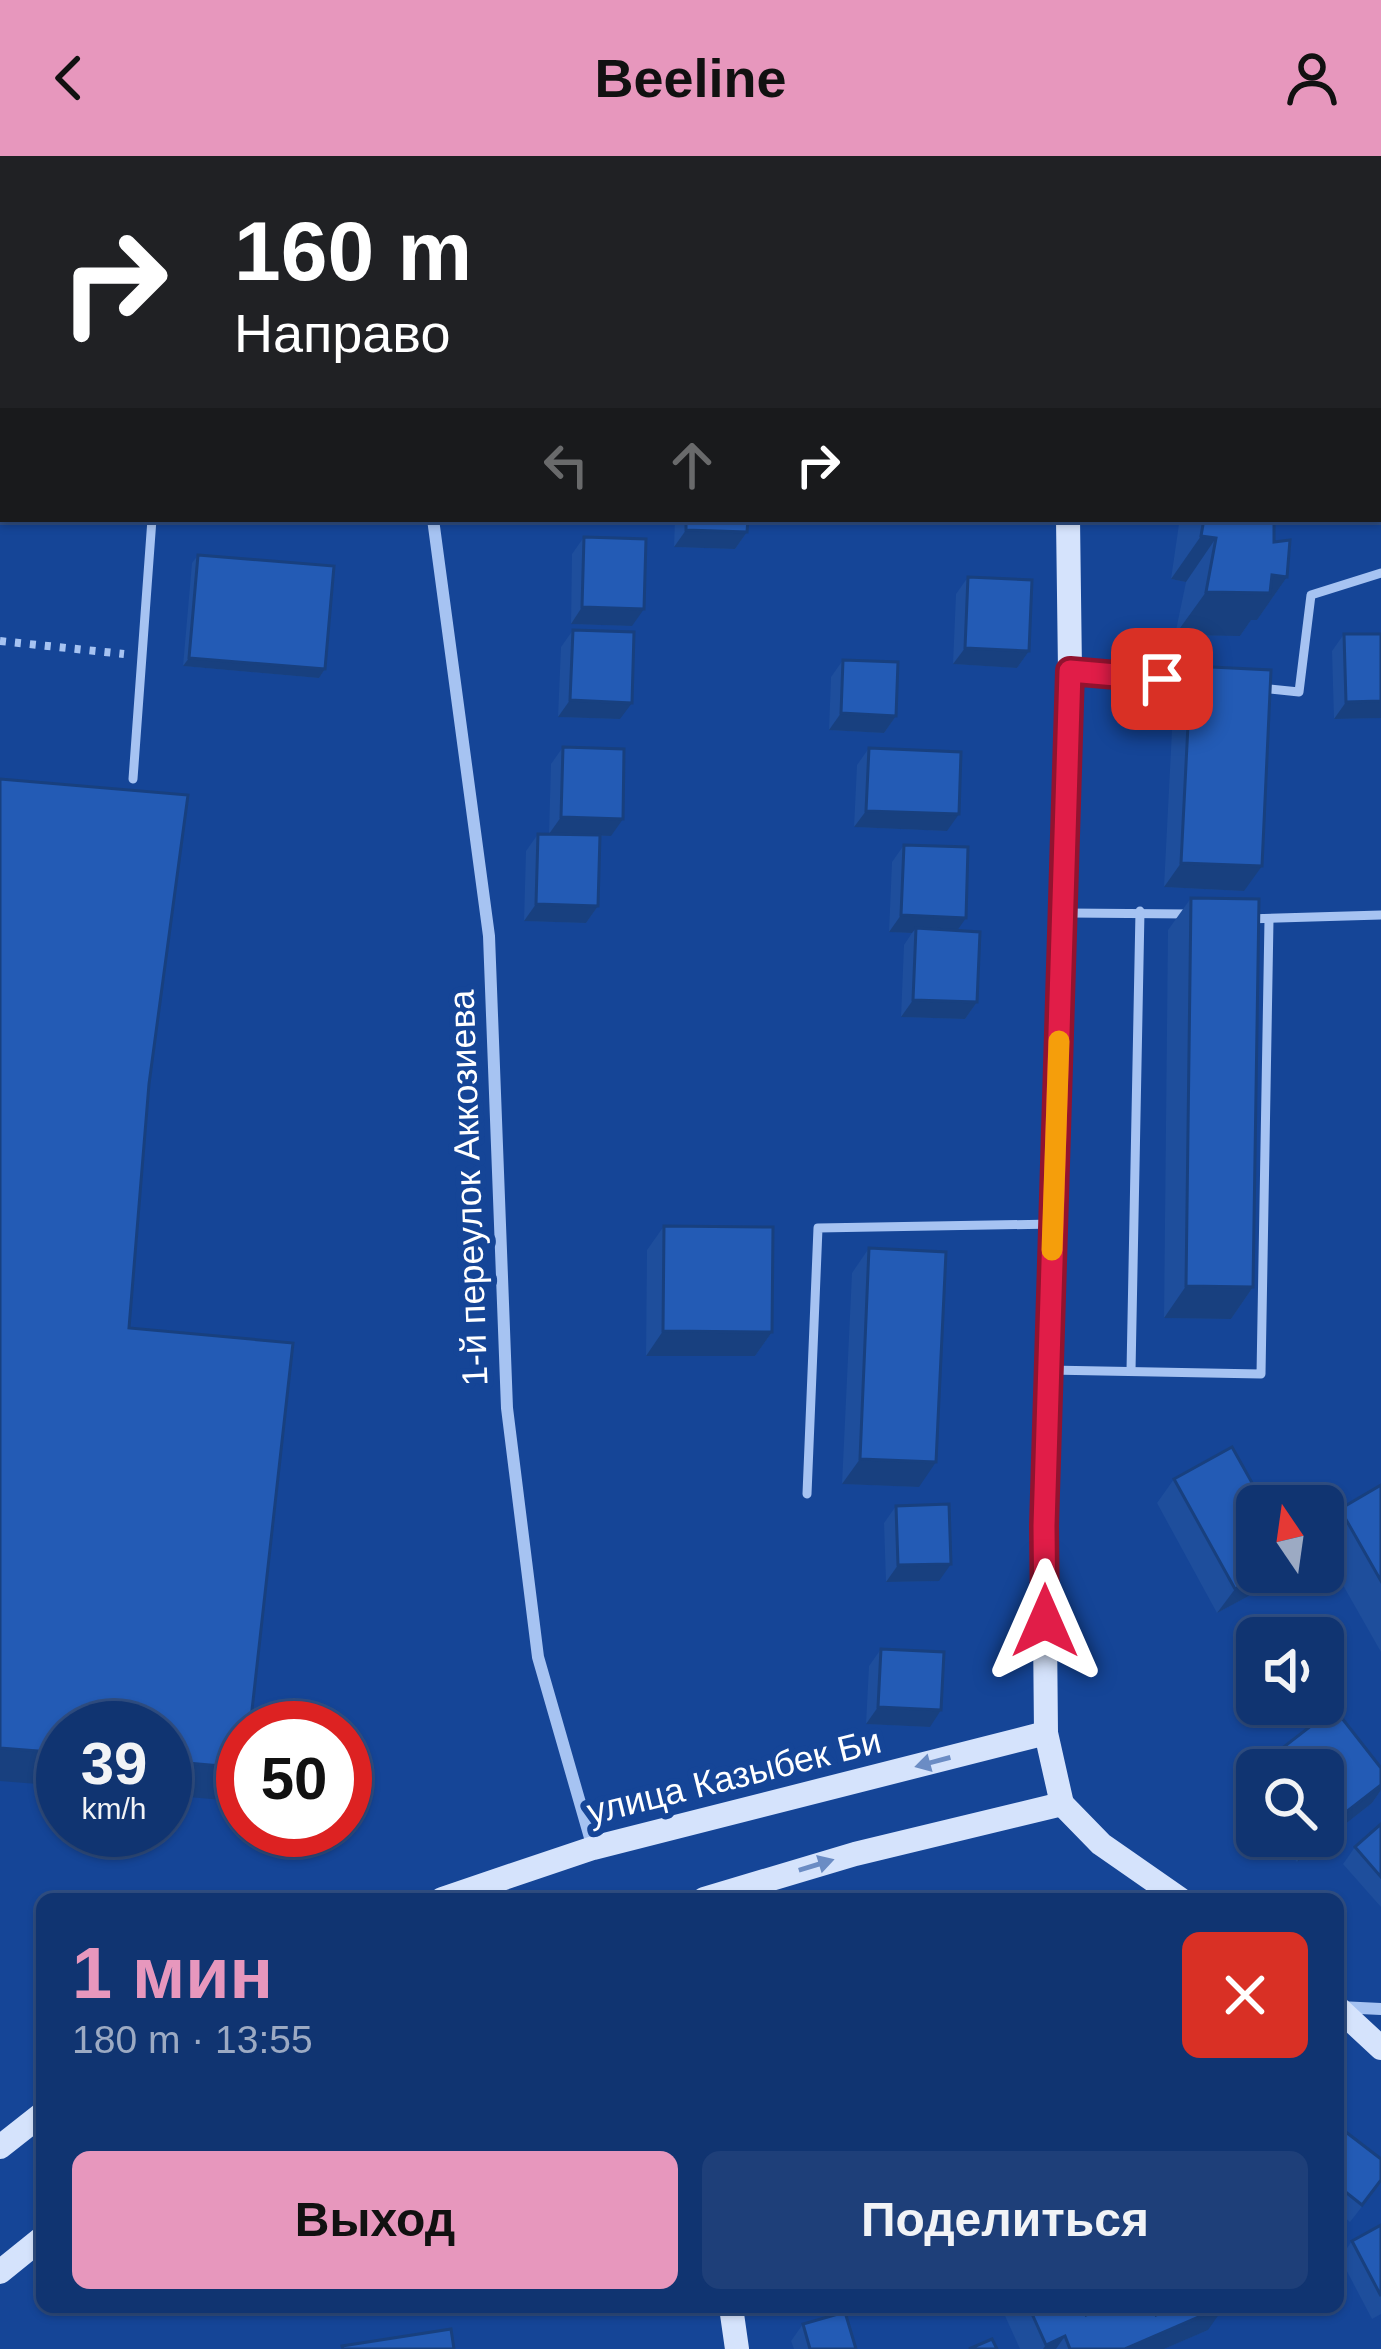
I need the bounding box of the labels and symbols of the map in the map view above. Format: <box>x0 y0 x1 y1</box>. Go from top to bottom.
pin <box>1111 628 1213 730</box>
street label: 1-й переулок Аккозиева <box>441 988 495 1387</box>
north arrow <box>1236 1485 1344 1593</box>
position arrow <box>982 1558 1108 1684</box>
speed limit sign: 50 <box>216 1701 372 1857</box>
street label: улица Казыбек Би <box>583 1720 885 1832</box>
one-way arrow <box>914 1754 951 1773</box>
one-way arrow <box>798 1855 835 1874</box>

